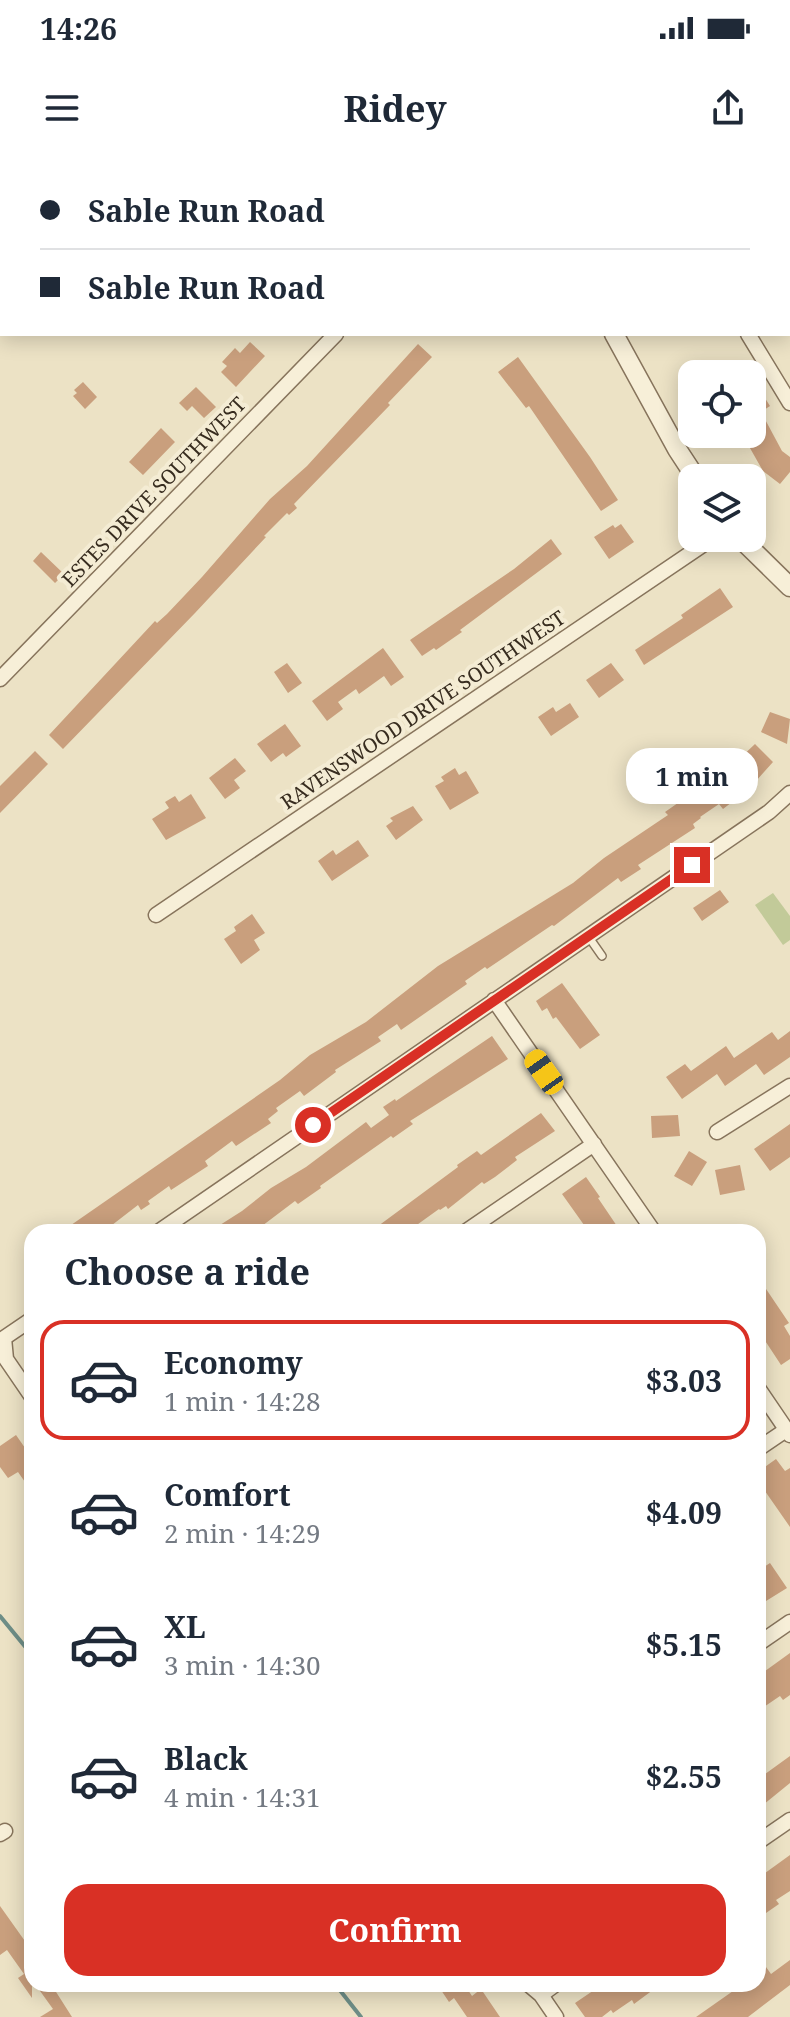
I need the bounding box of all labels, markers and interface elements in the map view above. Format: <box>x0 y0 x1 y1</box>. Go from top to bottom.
text: 14:26 <box>40 8 117 49</box>
text: Ridey <box>343 84 447 133</box>
icon: menu <box>40 86 84 130</box>
icon: share <box>706 86 750 130</box>
text: Sable Run Road <box>88 190 325 231</box>
text: Sable Run Road <box>88 267 325 308</box>
map controls <box>678 360 766 552</box>
button: locate <box>678 360 766 448</box>
street label: ESTES DRIVE SOUTHWEST <box>56 391 252 592</box>
button: layers <box>678 464 766 552</box>
street label: RAVENSWOOD DRIVE SOUTHWEST <box>275 604 570 815</box>
callout: 1 min <box>626 749 758 805</box>
text: 1 min <box>655 758 729 794</box>
route end <box>674 847 710 883</box>
car <box>520 1045 568 1099</box>
route start <box>295 1107 331 1143</box>
text: Choose a ride <box>64 1247 310 1296</box>
text: Economy <box>164 1342 303 1383</box>
icon: car <box>68 1344 140 1416</box>
text: $3.03 <box>645 1360 722 1401</box>
text: 1 min · 14:28 <box>164 1383 321 1419</box>
text: Comfort <box>164 1474 291 1515</box>
icon: car <box>68 1476 140 1548</box>
text: $4.09 <box>645 1492 722 1533</box>
text: 2 min · 14:29 <box>164 1515 321 1551</box>
text: XL <box>164 1606 206 1647</box>
icon: car <box>68 1608 140 1680</box>
text: $5.15 <box>645 1624 722 1665</box>
text: 3 min · 14:30 <box>164 1647 321 1683</box>
text: Black <box>164 1738 248 1779</box>
icon: car <box>68 1740 140 1812</box>
text: $2.55 <box>645 1756 722 1797</box>
text: 4 min · 14:31 <box>164 1779 321 1815</box>
button: Confirm <box>64 1884 726 1976</box>

